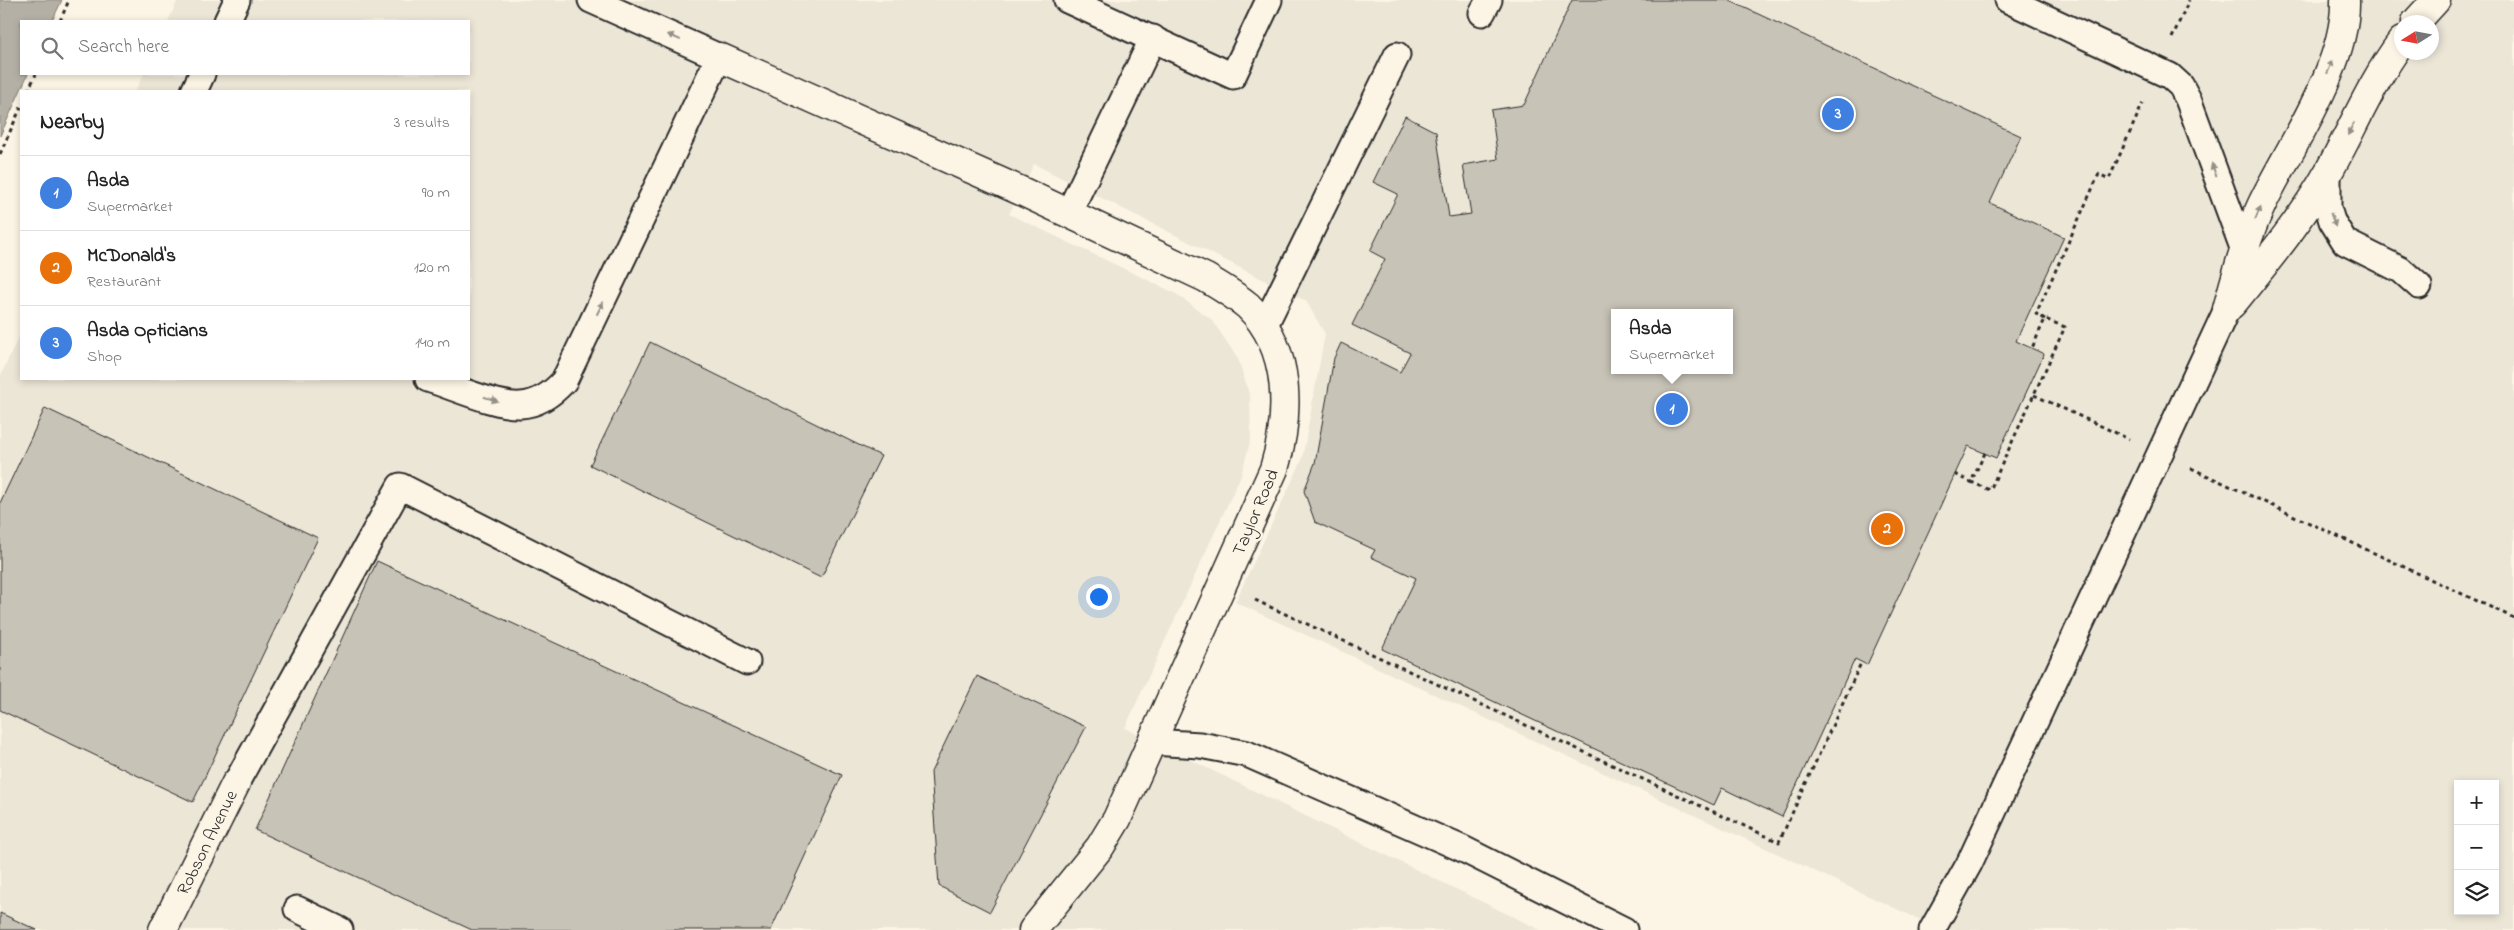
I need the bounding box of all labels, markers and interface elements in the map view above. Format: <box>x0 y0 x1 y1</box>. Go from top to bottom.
north arrow <box>2394 15 2439 60</box>
search box <box>20 20 470 75</box>
one-way arrow <box>667 33 681 41</box>
icon: search <box>38 34 66 62</box>
text: Search here <box>78 34 169 61</box>
one-way arrow <box>2327 60 2335 74</box>
pin: 3 <box>1822 95 1854 133</box>
text: Nearby <box>40 108 104 138</box>
text: 3 results <box>394 111 450 135</box>
one-way arrow <box>2347 121 2355 136</box>
one-way arrow <box>2210 162 2217 177</box>
text: Asda <box>87 168 129 195</box>
text: 1 <box>53 181 59 205</box>
text: 90 m <box>422 181 450 205</box>
text: Supermarket <box>87 195 173 219</box>
one-way arrow <box>2255 206 2263 220</box>
one-way arrow <box>2329 213 2337 227</box>
text: McDonald's <box>87 243 176 270</box>
text: 2 <box>52 256 60 280</box>
text: 120 m <box>414 256 450 280</box>
text: Restaurant <box>87 270 161 294</box>
one-way arrow <box>596 301 604 316</box>
popup <box>1611 309 1733 374</box>
text: Asda <box>1629 316 1671 343</box>
text: Asda Opticians <box>87 318 208 345</box>
text: 3 <box>53 331 59 355</box>
text: 140 m <box>415 331 450 355</box>
text: Supermarket <box>1629 343 1715 367</box>
text: Shop <box>87 345 122 369</box>
pin: 1 <box>1656 390 1688 428</box>
one-way arrow <box>484 396 499 404</box>
street label: Taylor Road <box>1227 466 1287 560</box>
pin: 2 <box>1871 510 1903 548</box>
your location <box>1086 584 1112 610</box>
map controls <box>2454 780 2499 915</box>
button: + <box>2454 780 2499 825</box>
street label: Robson Avenue <box>171 785 246 900</box>
button: − <box>2454 825 2499 870</box>
button: layers <box>2454 870 2499 915</box>

